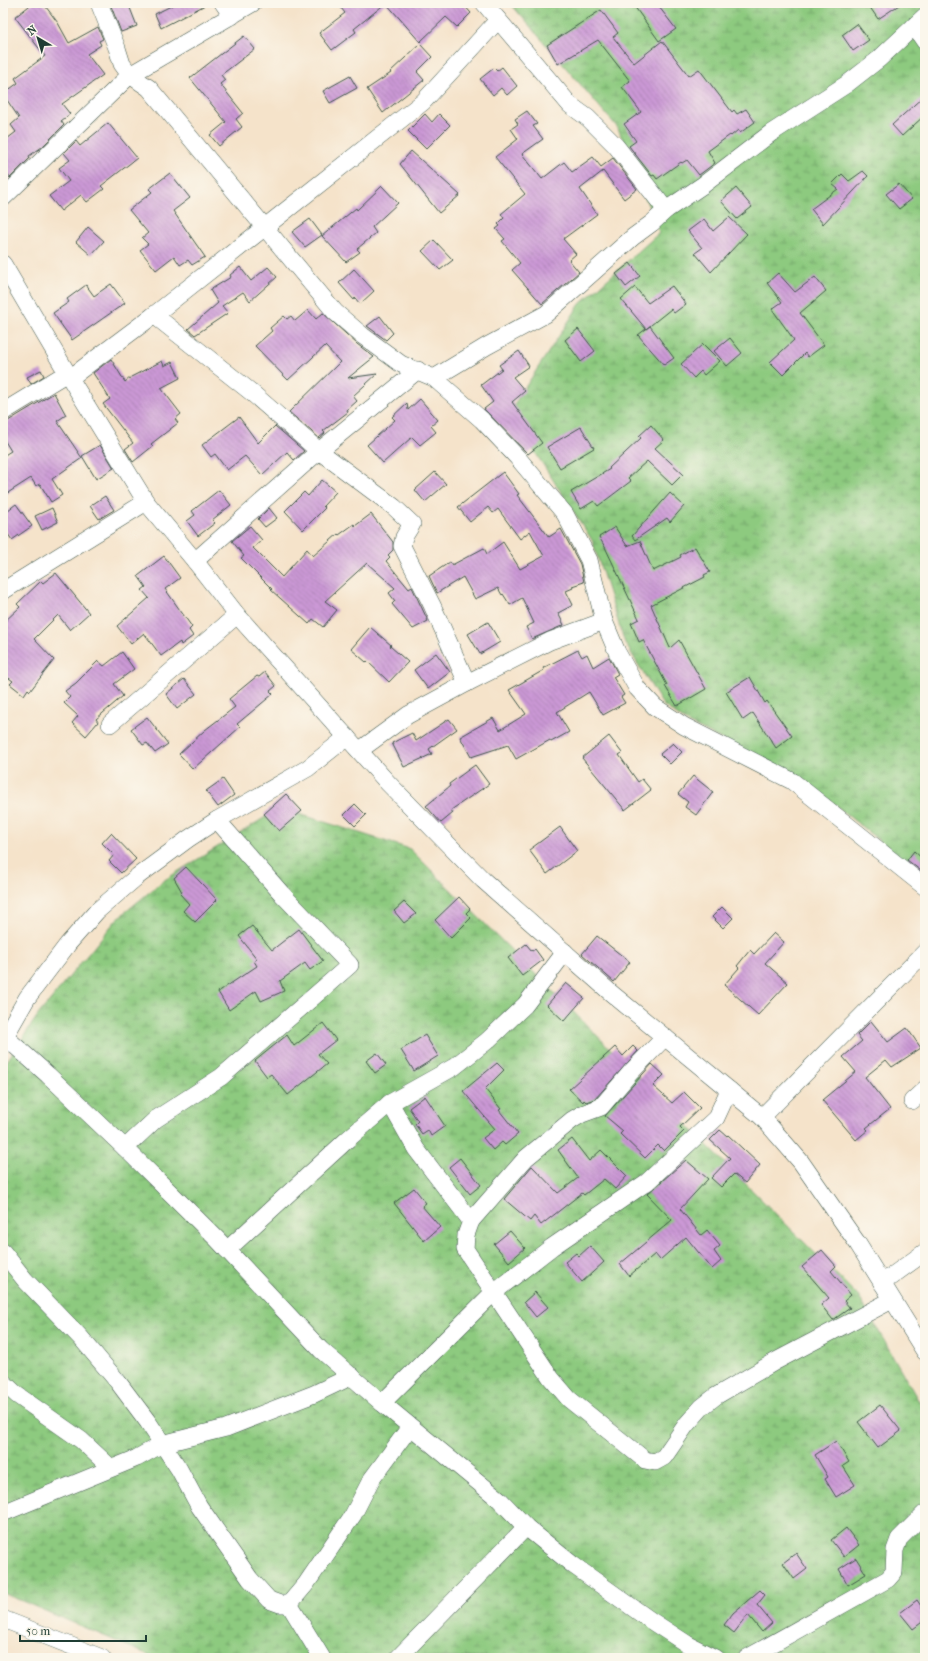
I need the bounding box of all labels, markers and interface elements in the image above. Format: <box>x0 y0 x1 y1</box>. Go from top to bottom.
north arrow <box>18 18 58 58</box>
text: N <box>25 22 40 38</box>
scale bar <box>20 1617 146 1643</box>
text: 50 m <box>26 1624 50 1638</box>

